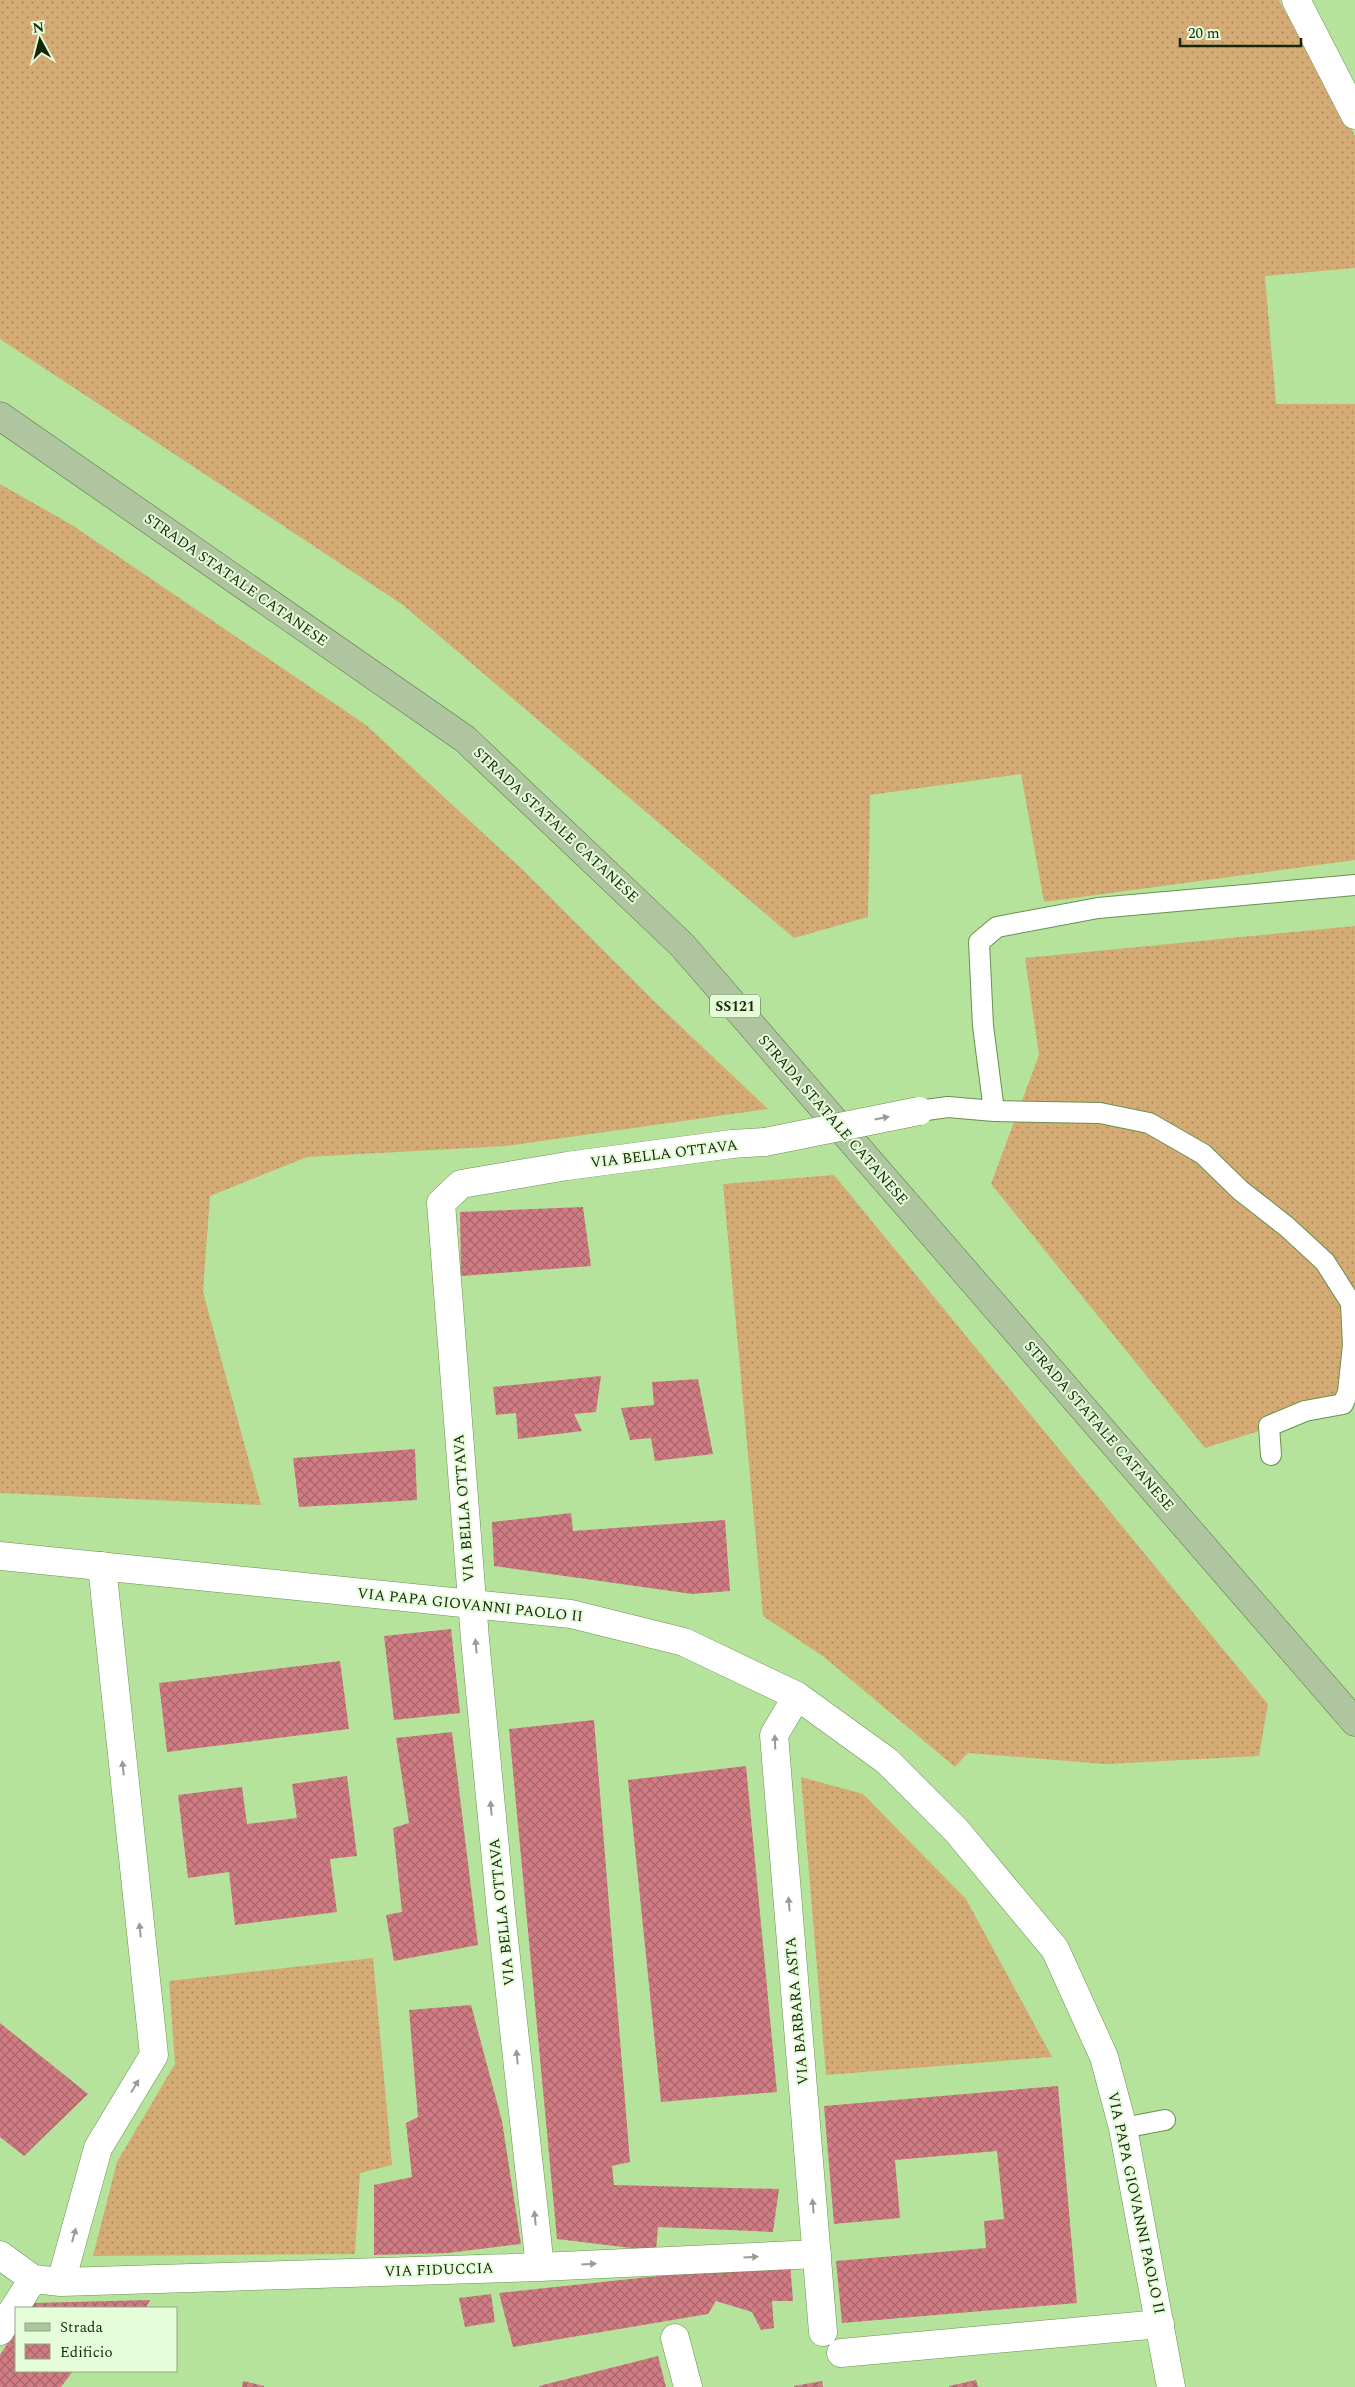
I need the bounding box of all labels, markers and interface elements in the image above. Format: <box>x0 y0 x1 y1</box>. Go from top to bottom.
north arrow <box>15 15 65 65</box>
scale bar <box>1180 15 1301 47</box>
text: N <box>32 16 45 39</box>
text: 20 m <box>1188 22 1220 45</box>
street label: STRADA STATALE CATANESE <box>140 508 332 652</box>
street label: STRADA STATALE CATANESE <box>468 742 644 908</box>
road number: SS121 <box>710 994 760 1018</box>
street label: STRADA STATALE CATANESE <box>752 1030 914 1210</box>
one-way arrow <box>874 1114 890 1122</box>
street label: VIA BELLA OTTAVA <box>589 1134 739 1174</box>
street label: STRADA STATALE CATANESE <box>1018 1336 1180 1516</box>
street label: VIA BELLA OTTAVA <box>447 1433 481 1583</box>
street label: VIA PAPA GIOVANNI PAOLO II <box>356 1582 584 1628</box>
one-way arrow <box>472 1638 480 1654</box>
one-way arrow <box>771 1734 779 1750</box>
one-way arrow <box>119 1760 127 1776</box>
one-way arrow <box>487 1800 495 1816</box>
street label: VIA BELLA OTTAVA <box>483 1837 521 1987</box>
one-way arrow <box>784 1896 792 1912</box>
one-way arrow <box>136 1921 144 1937</box>
street label: VIA BARBARA ASTA <box>779 1936 815 2086</box>
one-way arrow <box>513 2048 521 2064</box>
one-way arrow <box>130 2080 139 2093</box>
street label: VIA PAPA GIOVANNI PAOLO II <box>1101 2090 1171 2316</box>
one-way arrow <box>809 2197 817 2213</box>
one-way arrow <box>531 2210 539 2226</box>
one-way arrow <box>70 2228 78 2243</box>
one-way arrow <box>743 2253 759 2261</box>
street label: VIA FIDUCCIA <box>384 2257 494 2283</box>
one-way arrow <box>581 2260 597 2268</box>
legend <box>15 2307 178 2372</box>
text: Strada <box>60 2316 103 2339</box>
text: Edificio <box>60 2341 113 2364</box>

